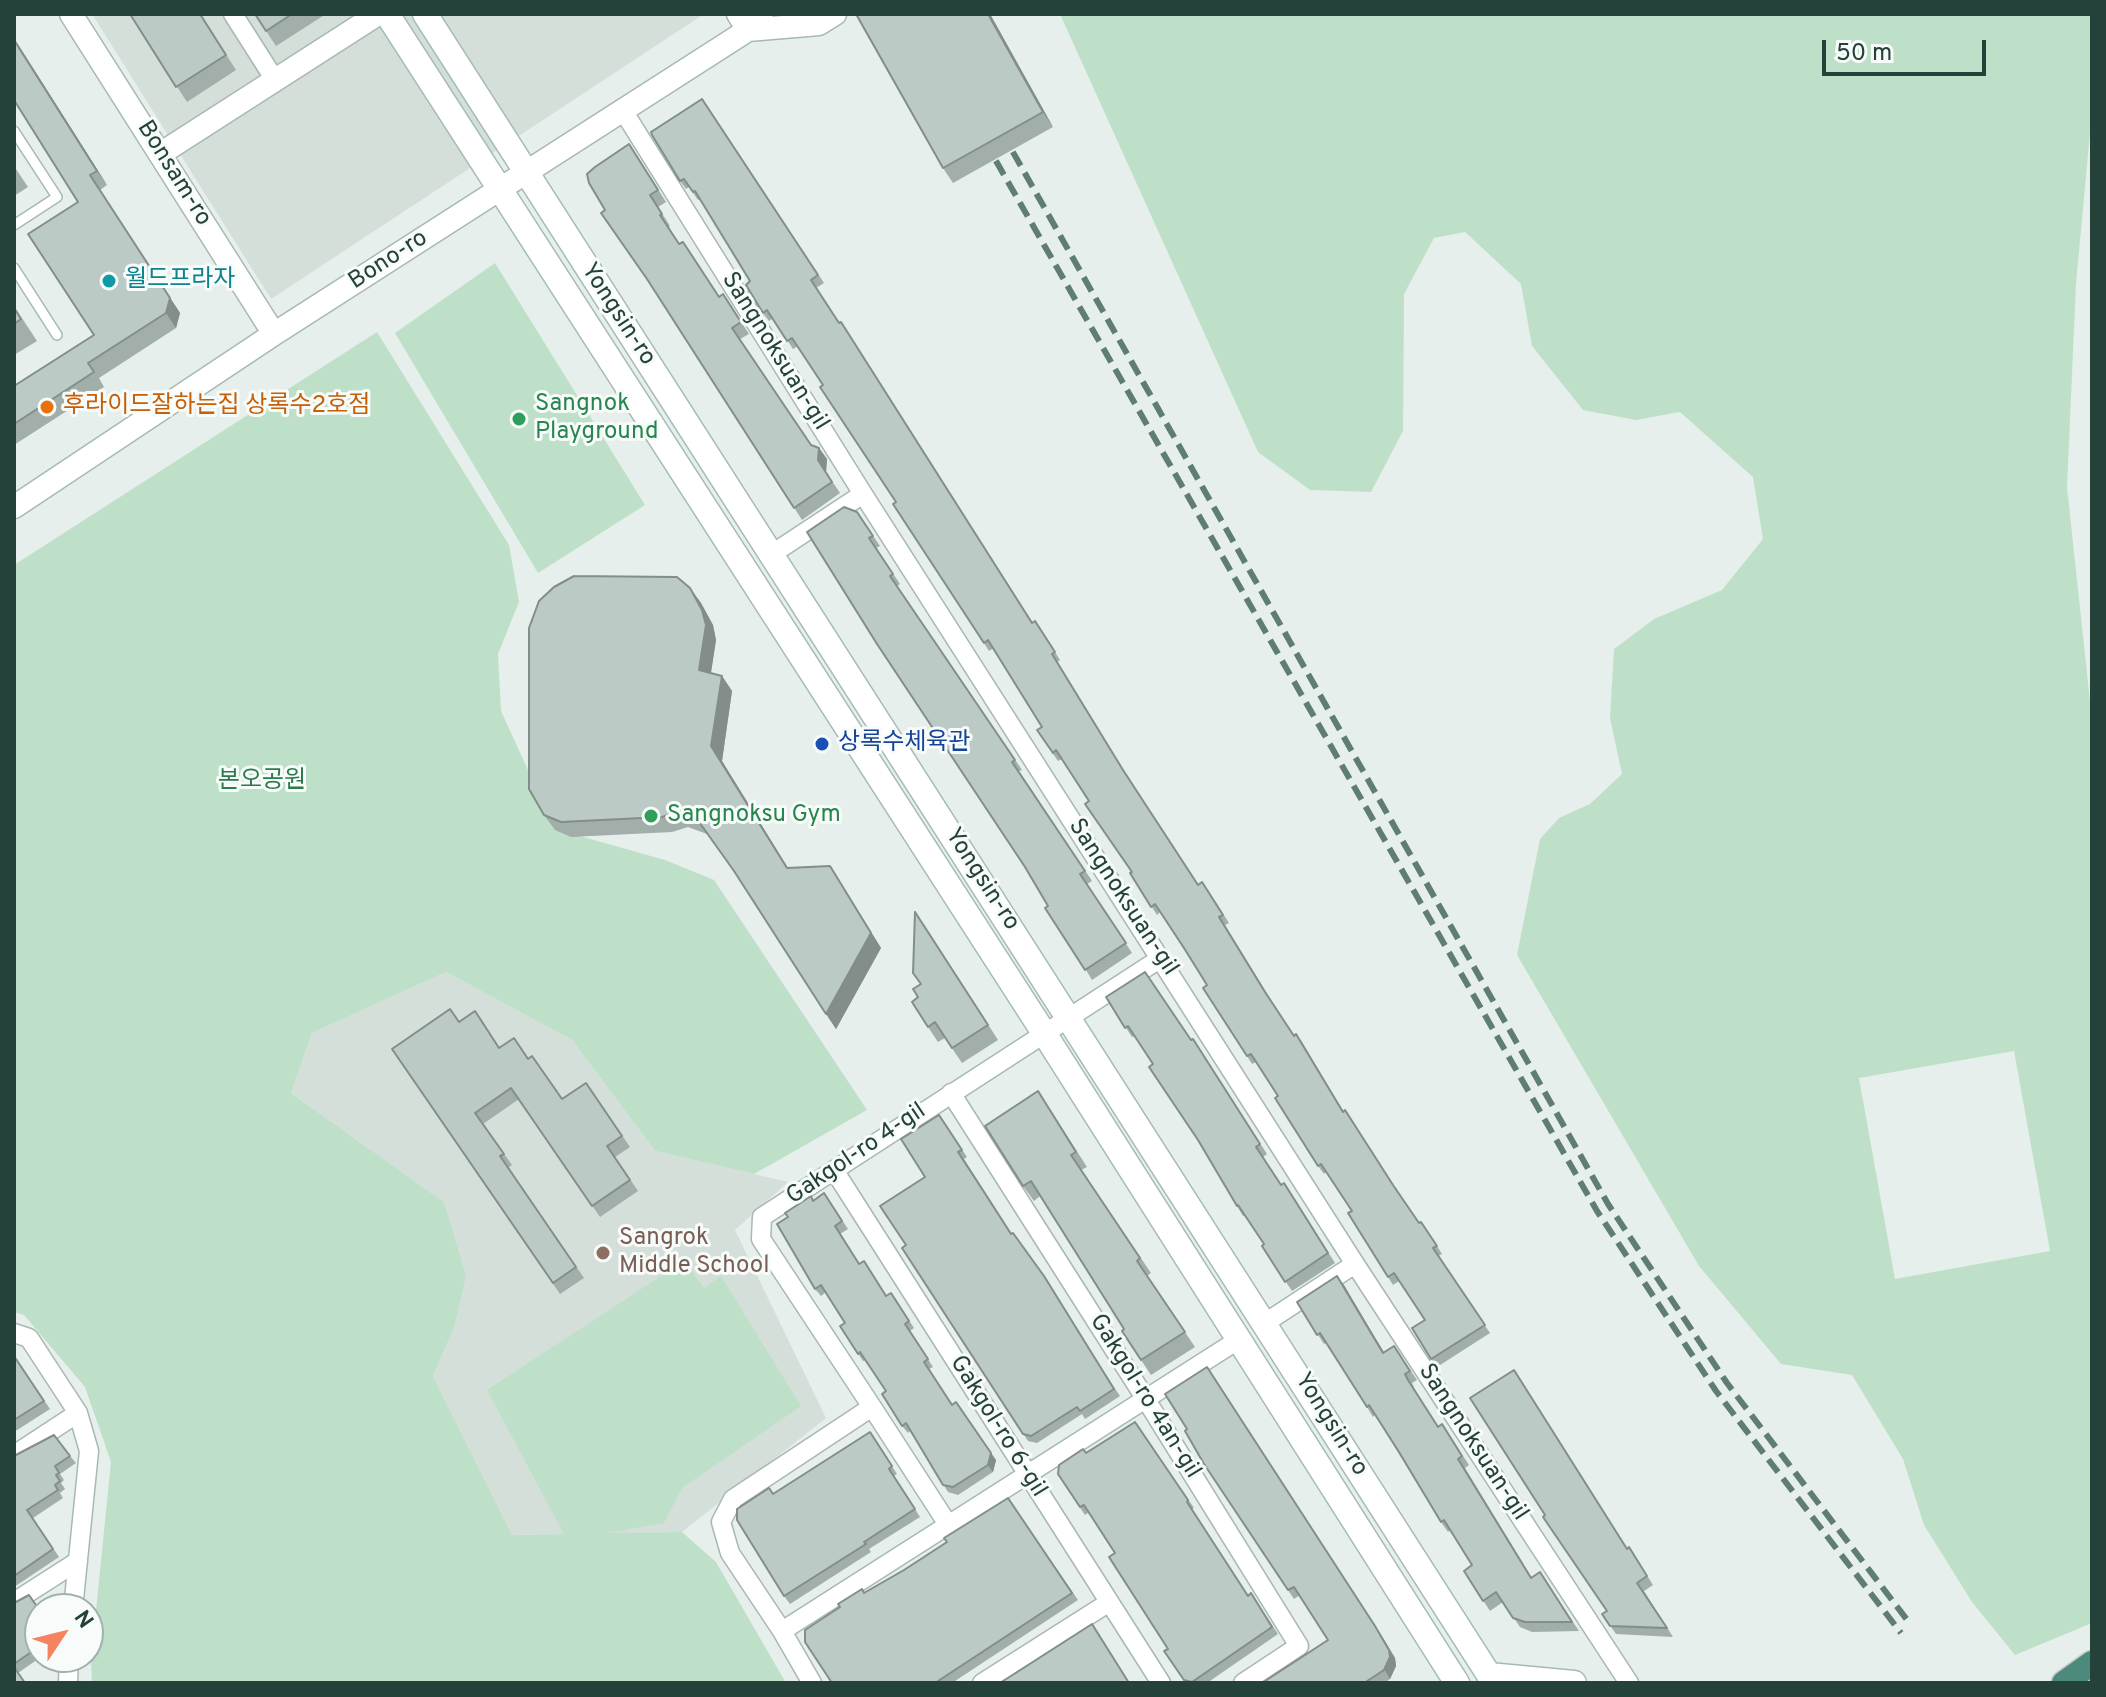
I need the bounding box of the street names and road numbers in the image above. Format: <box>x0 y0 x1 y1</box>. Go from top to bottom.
street label: Bonsam-ro <box>129 116 217 232</box>
street label: Bono-ro <box>344 225 434 297</box>
street label: Yongsin-ro <box>573 258 661 372</box>
street label: Sangnoksuan-gil <box>714 268 834 436</box>
street label: Sangnoksuan-gil <box>1061 814 1183 982</box>
street label: Yongsin-ro <box>937 823 1025 937</box>
street label: Gakgol-ro 4-gil <box>782 1098 932 1212</box>
street label: Gakgol-ro 4an-gil <box>1082 1309 1206 1485</box>
street label: Gakgol-ro 6-gil <box>942 1351 1052 1503</box>
street label: Sangnoksuan-gil <box>1411 1359 1533 1527</box>
street label: Yongsin-ro <box>1287 1368 1373 1482</box>

